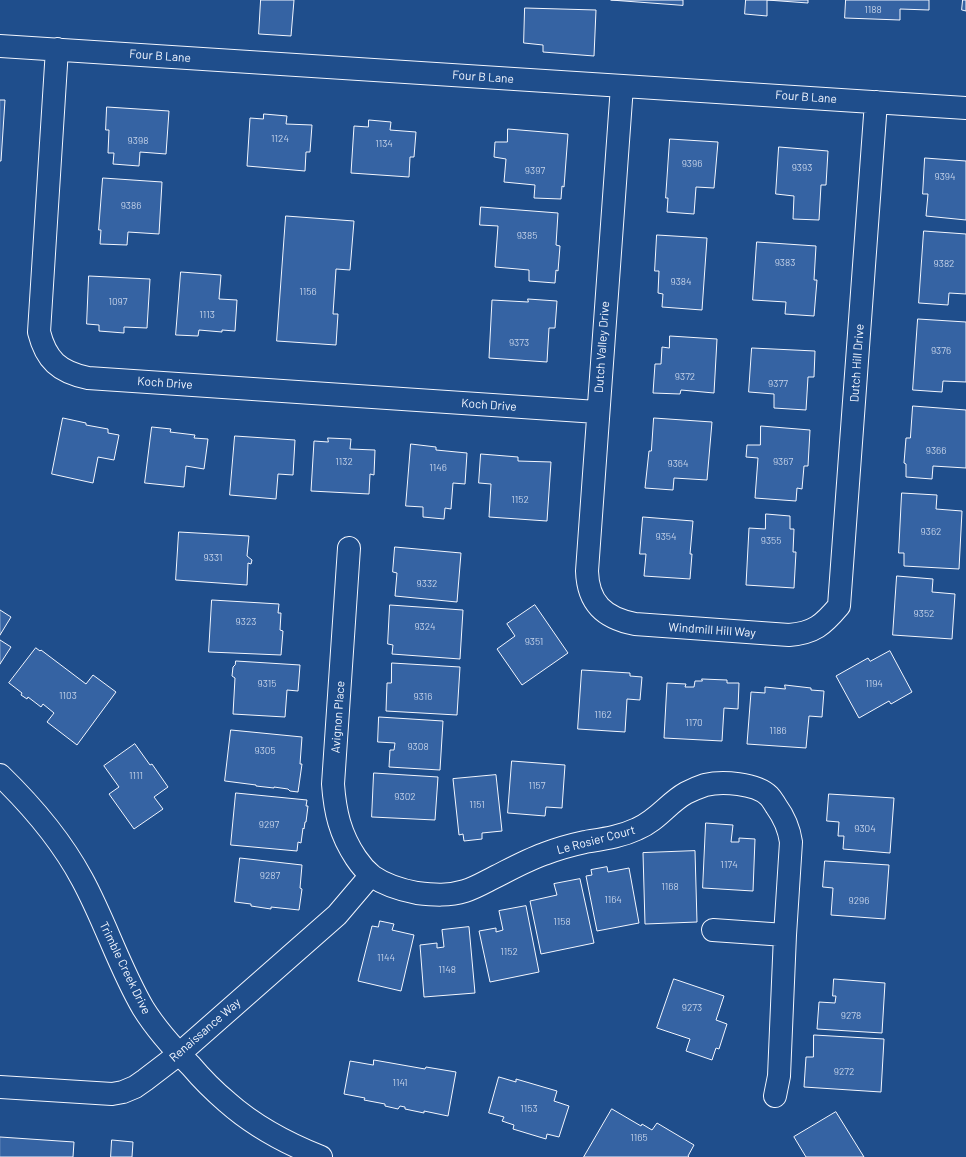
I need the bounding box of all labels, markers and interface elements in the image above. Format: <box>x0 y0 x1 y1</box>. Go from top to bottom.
house number: 1188 <box>864 4 882 16</box>
street label: Four B Lane <box>129 47 191 65</box>
street label: Four B Lane <box>452 68 514 86</box>
street label: Four B Lane <box>775 88 837 106</box>
house number: 1124 <box>271 133 289 145</box>
house number: 9398 <box>128 135 148 147</box>
house number: 1134 <box>375 138 393 150</box>
house number: 9396 <box>682 158 702 170</box>
house number: 9393 <box>792 162 812 174</box>
house number: 9397 <box>525 165 545 177</box>
house number: 9394 <box>934 171 956 183</box>
house number: 9386 <box>121 200 141 212</box>
house number: 9385 <box>517 230 537 242</box>
house number: 9383 <box>775 257 795 269</box>
house number: 9382 <box>934 258 954 270</box>
house number: 9384 <box>670 276 692 288</box>
house number: 1156 <box>299 286 317 298</box>
house number: 1097 <box>108 296 128 308</box>
street label: Dutch Valley Drive <box>592 301 612 393</box>
house number: 1113 <box>199 309 215 321</box>
street label: Dutch Hill Drive <box>847 323 867 403</box>
house number: 9373 <box>509 337 529 349</box>
house number: 9376 <box>931 345 951 357</box>
house number: 9372 <box>675 371 695 383</box>
street label: Koch Drive <box>137 374 193 392</box>
house number: 9377 <box>768 378 788 390</box>
street label: Koch Drive <box>461 396 517 414</box>
house number: 9366 <box>926 445 946 457</box>
house number: 1132 <box>335 456 353 468</box>
house number: 9367 <box>773 456 793 468</box>
house number: 9364 <box>667 458 689 470</box>
house number: 1146 <box>429 462 447 474</box>
house number: 1152 <box>511 494 529 506</box>
house number: 9362 <box>921 526 941 538</box>
house number: 9354 <box>655 531 677 543</box>
house number: 9355 <box>761 535 781 547</box>
house number: 9331 <box>204 552 222 564</box>
house number: 9332 <box>417 578 437 590</box>
house number: 9352 <box>914 608 934 620</box>
house number: 9323 <box>236 616 256 628</box>
street label: Windmill Hill Way <box>668 620 756 640</box>
house number: 9324 <box>414 621 436 633</box>
house number: 9351 <box>525 636 543 648</box>
house number: 9315 <box>258 678 276 690</box>
house number: 1194 <box>865 678 883 690</box>
street label: Avignon Place <box>328 680 348 754</box>
house number: 1103 <box>59 690 77 702</box>
house number: 9316 <box>414 691 432 703</box>
house number: 1162 <box>594 709 612 721</box>
house number: 1170 <box>685 717 703 729</box>
house number: 1186 <box>769 725 787 737</box>
house number: 9308 <box>407 741 429 753</box>
house number: 9305 <box>254 745 276 757</box>
house number: 1111 <box>129 770 143 782</box>
house number: 1157 <box>529 780 545 792</box>
house number: 9302 <box>394 791 416 803</box>
house number: 1151 <box>469 799 485 811</box>
house number: 9297 <box>259 819 279 831</box>
street label: Le Rosier Court <box>555 823 637 857</box>
house number: 9304 <box>854 823 876 835</box>
house number: 1174 <box>720 859 738 871</box>
house number: 9287 <box>260 870 280 882</box>
house number: 1168 <box>661 881 679 893</box>
house number: 1164 <box>604 894 622 906</box>
house number: 9296 <box>849 895 869 907</box>
house number: 1158 <box>553 916 571 928</box>
street label: Trimble Creek Drive <box>96 919 154 1017</box>
house number: 1152 <box>500 946 518 958</box>
house number: 1144 <box>377 952 395 964</box>
house number: 1148 <box>438 964 456 976</box>
street label: Renaissance Way <box>166 995 244 1065</box>
house number: 9273 <box>682 1002 702 1014</box>
house number: 9278 <box>841 1010 861 1022</box>
house number: 9272 <box>834 1066 854 1078</box>
house number: 1141 <box>392 1077 408 1089</box>
house number: 1153 <box>520 1103 538 1115</box>
house number: 1165 <box>630 1132 648 1144</box>

